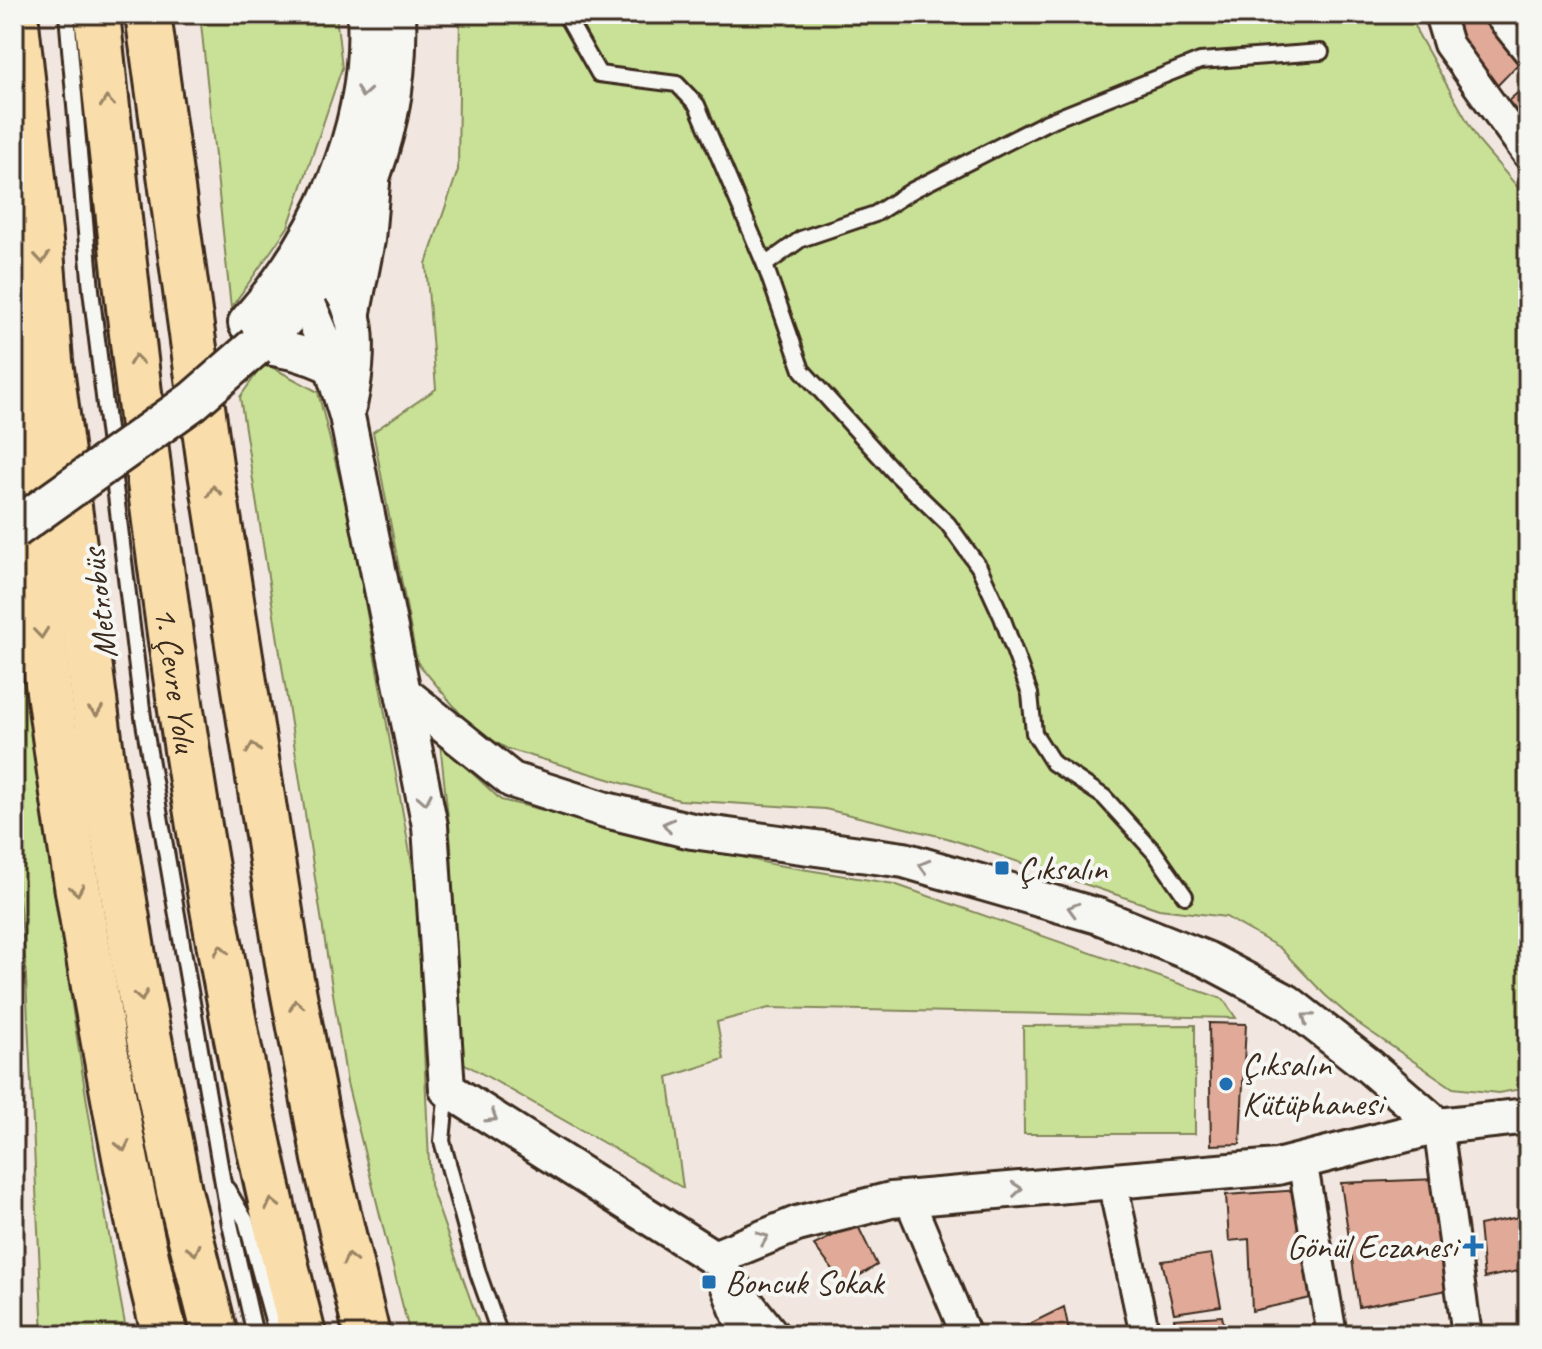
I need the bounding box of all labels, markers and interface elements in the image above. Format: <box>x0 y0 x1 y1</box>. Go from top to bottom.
one-way arrow <box>355 85 372 98</box>
one-way arrow <box>98 95 115 108</box>
one-way arrow <box>33 252 50 265</box>
one-way arrow <box>127 353 144 366</box>
one-way arrow <box>206 484 223 498</box>
street label: Metrobüs <box>71 543 127 661</box>
street label: 1. Çevre Yolu <box>145 604 209 757</box>
one-way arrow <box>32 626 49 640</box>
one-way arrow <box>87 705 104 718</box>
one-way arrow <box>245 742 262 755</box>
one-way arrow <box>416 793 433 806</box>
one-way arrow <box>661 818 675 835</box>
place label: Çıksalın <box>1018 847 1109 890</box>
one-way arrow <box>918 859 932 875</box>
marker: Çıksalın <box>993 859 1011 877</box>
one-way arrow <box>68 883 85 897</box>
one-way arrow <box>1066 901 1080 918</box>
one-way arrow <box>213 943 230 956</box>
one-way arrow <box>131 989 148 1002</box>
one-way arrow <box>288 998 305 1012</box>
one-way arrow <box>1301 1014 1316 1028</box>
place label: Çıksalın Kütüphanesi <box>1242 1043 1387 1125</box>
marker: Çıksalın Kütüphanesi <box>1217 1075 1235 1093</box>
one-way arrow <box>483 1108 498 1123</box>
one-way arrow <box>113 1139 130 1153</box>
one-way arrow <box>1011 1181 1024 1198</box>
one-way arrow <box>264 1198 281 1212</box>
place label: Gönül Eczanesi <box>1287 1225 1462 1268</box>
one-way arrow <box>755 1231 769 1248</box>
marker: Gönül Eczanesi <box>1464 1237 1482 1255</box>
one-way arrow <box>184 1243 201 1256</box>
one-way arrow <box>341 1253 358 1267</box>
place label: Boncuk Sokak <box>725 1261 886 1304</box>
marker: Boncuk Sokak <box>700 1273 718 1291</box>

